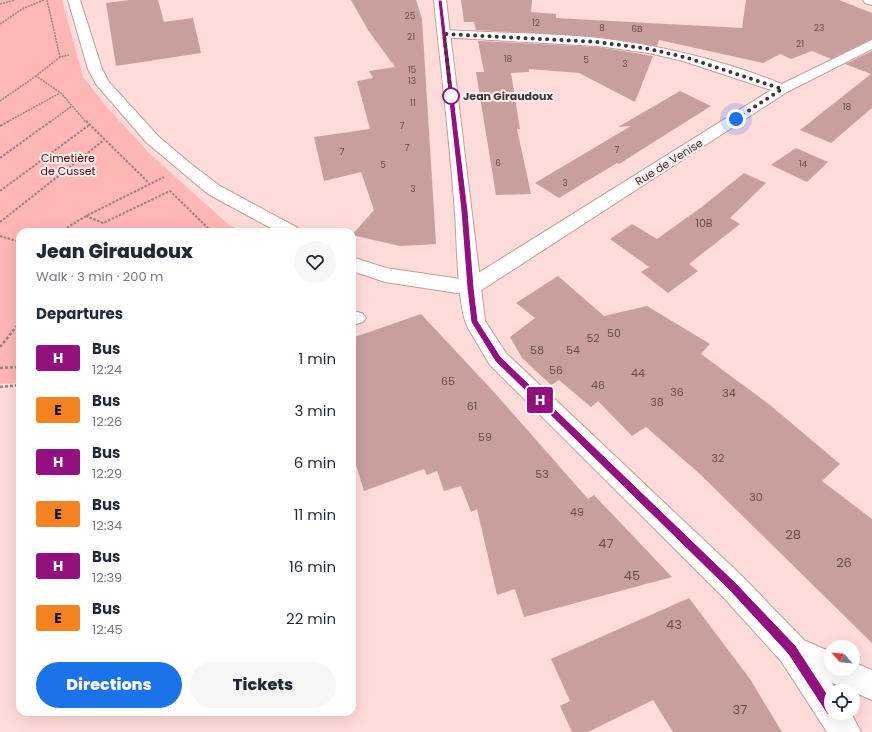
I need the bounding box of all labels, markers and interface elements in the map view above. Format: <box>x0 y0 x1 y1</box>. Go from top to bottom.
house number: 25 <box>405 10 416 22</box>
house number: 12 <box>532 17 540 29</box>
house number: 8 <box>599 22 605 34</box>
house number: 23 <box>814 22 824 34</box>
house number: 6B <box>631 23 643 35</box>
house number: 21 <box>407 31 415 43</box>
house number: 21 <box>796 38 804 50</box>
house number: 18 <box>504 53 513 65</box>
house number: 5 <box>583 54 589 66</box>
house number: 3 <box>622 58 628 70</box>
house number: 15 <box>408 64 417 76</box>
house number: 13 <box>408 75 416 87</box>
marker: Jean Giraudoux <box>442 87 460 105</box>
place label: Jean Giraudoux <box>463 88 553 104</box>
house number: 11 <box>410 97 416 109</box>
house number: 18 <box>843 101 852 113</box>
your location <box>726 109 746 129</box>
house number: 7 <box>400 120 405 132</box>
street label: Rue de Venise <box>632 135 706 189</box>
house number: 7 <box>405 142 410 154</box>
house number: 7 <box>615 144 620 156</box>
house number: 7 <box>340 146 345 158</box>
park label: Cimetière de Cusset <box>40 150 96 179</box>
house number: 6 <box>495 157 501 169</box>
house number: 14 <box>799 158 808 170</box>
house number: 5 <box>380 159 386 171</box>
house number: 3 <box>562 177 568 189</box>
house number: 3 <box>410 183 416 195</box>
house number: 10B <box>695 215 713 231</box>
text: Jean Giraudoux <box>36 238 193 265</box>
button: heart <box>294 241 336 283</box>
text: Walk · 3 min · 200 m <box>36 267 163 286</box>
text: Departures <box>36 303 123 324</box>
house number: 50 <box>607 325 621 341</box>
house number: 52 <box>586 330 600 346</box>
text: Bus <box>92 338 120 359</box>
house number: 58 <box>530 342 544 358</box>
house number: 54 <box>566 342 580 358</box>
text: H <box>53 348 63 368</box>
text: 1 min <box>298 348 336 369</box>
text: 12:24 <box>92 360 122 379</box>
house number: 56 <box>549 362 563 378</box>
house number: 44 <box>631 365 645 381</box>
house number: 65 <box>441 373 455 389</box>
house number: 46 <box>591 377 605 393</box>
house number: 36 <box>670 384 684 400</box>
house number: 34 <box>722 385 736 401</box>
line badge: H <box>527 387 553 413</box>
text: Bus <box>92 390 120 411</box>
text: H <box>535 390 545 410</box>
house number: 38 <box>650 394 664 410</box>
house number: 61 <box>467 398 477 414</box>
text: E <box>54 400 62 420</box>
text: 3 min <box>294 400 336 421</box>
text: 12:26 <box>92 412 122 431</box>
house number: 59 <box>478 429 492 445</box>
text: Bus <box>92 442 120 463</box>
house number: 32 <box>712 450 724 466</box>
text: H <box>53 452 63 472</box>
text: 6 min <box>294 452 336 473</box>
text: 12:29 <box>92 464 122 483</box>
house number: 53 <box>535 466 549 482</box>
house number: 30 <box>749 489 763 505</box>
text: Bus <box>92 494 120 515</box>
text: E <box>54 504 62 524</box>
text: 11 min <box>294 504 336 525</box>
house number: 49 <box>570 504 584 520</box>
text: 12:34 <box>92 516 122 535</box>
house number: 28 <box>785 525 801 544</box>
house number: 47 <box>598 534 614 553</box>
text: Bus <box>92 546 120 567</box>
house number: 26 <box>836 553 852 572</box>
text: H <box>53 556 63 576</box>
text: 16 min <box>289 556 336 577</box>
house number: 45 <box>624 566 640 585</box>
text: 12:39 <box>92 568 122 587</box>
text: Bus <box>92 598 120 619</box>
text: E <box>54 608 62 628</box>
text: 22 min <box>286 608 336 629</box>
house number: 43 <box>666 615 682 634</box>
text: 12:45 <box>92 620 123 639</box>
north arrow <box>824 640 860 676</box>
map controls <box>824 640 860 720</box>
button: Directions <box>36 662 182 708</box>
button: Tickets <box>190 662 336 708</box>
button: locate <box>824 684 860 720</box>
house number: 37 <box>733 700 747 719</box>

